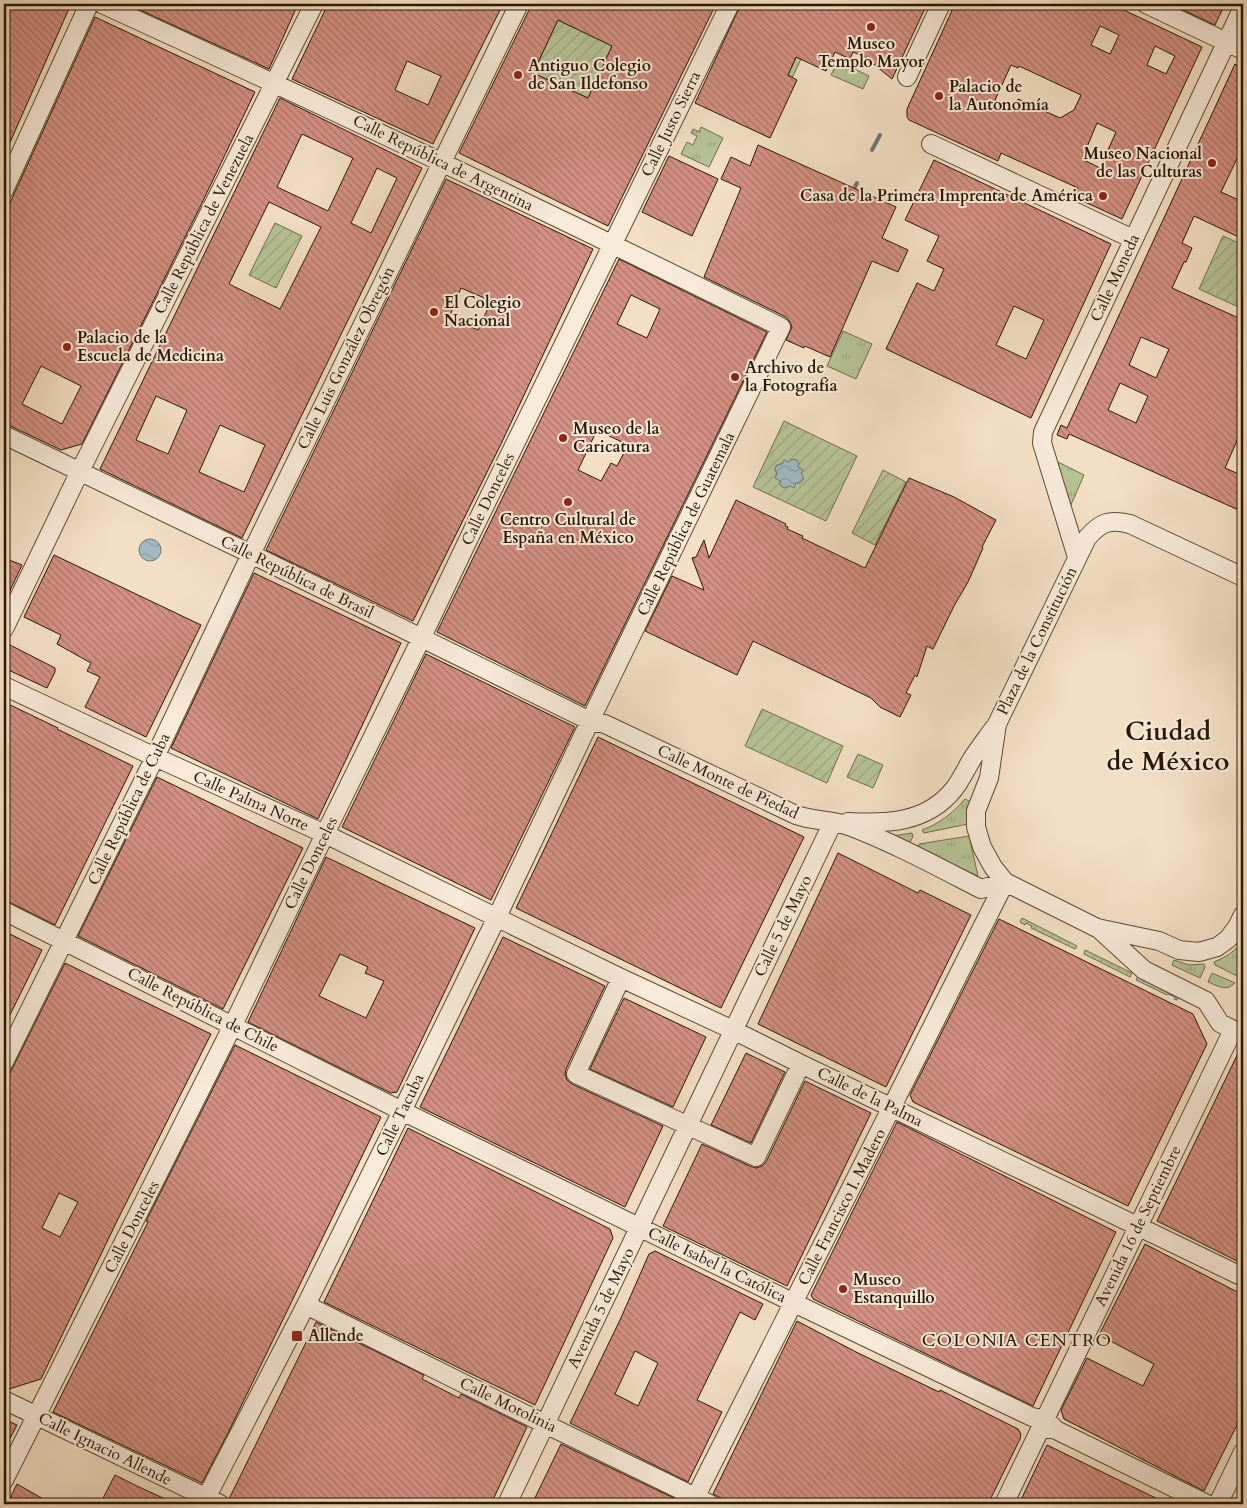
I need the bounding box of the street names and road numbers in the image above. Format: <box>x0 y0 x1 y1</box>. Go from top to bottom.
street label: Calle Justo Sierra <box>636 68 706 180</box>
street label: Calle República de Argentina <box>349 110 537 216</box>
street label: Calle República de Venezuela <box>149 130 259 318</box>
street label: Calle Moneda <box>1085 231 1145 325</box>
street label: Calle Luis González Obregón <box>292 263 400 453</box>
street label: Calle República de Guatemala <box>632 428 740 620</box>
street label: Calle Donceles <box>456 449 520 549</box>
street label: Calle República de Brasil <box>217 530 377 624</box>
street label: Plaza de la Constitución <box>992 563 1082 719</box>
street label: Calle República de Cuba <box>83 729 175 889</box>
street label: Calle Monte de Piedad <box>654 740 803 825</box>
street label: Calle Palma Norte <box>190 766 312 836</box>
street label: Calle Donceles <box>279 813 343 913</box>
street label: Calle 5 de Mayo <box>749 871 817 980</box>
street label: Calle República de Chile <box>124 962 282 1058</box>
street label: Calle de la Palma <box>813 1062 927 1132</box>
street label: Calle Tacuba <box>371 1070 429 1160</box>
street label: Calle Francisco I. Madero <box>793 1125 891 1289</box>
street label: Avenida 16 de Septiembre <box>1089 1142 1187 1310</box>
street label: Calle Donceles <box>99 1177 165 1277</box>
street label: Calle Isabel la Católica <box>644 1222 790 1308</box>
street label: Avenida 5 de Mayo <box>562 1244 640 1372</box>
street label: Calle Motolinia <box>456 1372 560 1438</box>
street label: Calle Ignacio Allende <box>35 1407 175 1491</box>

